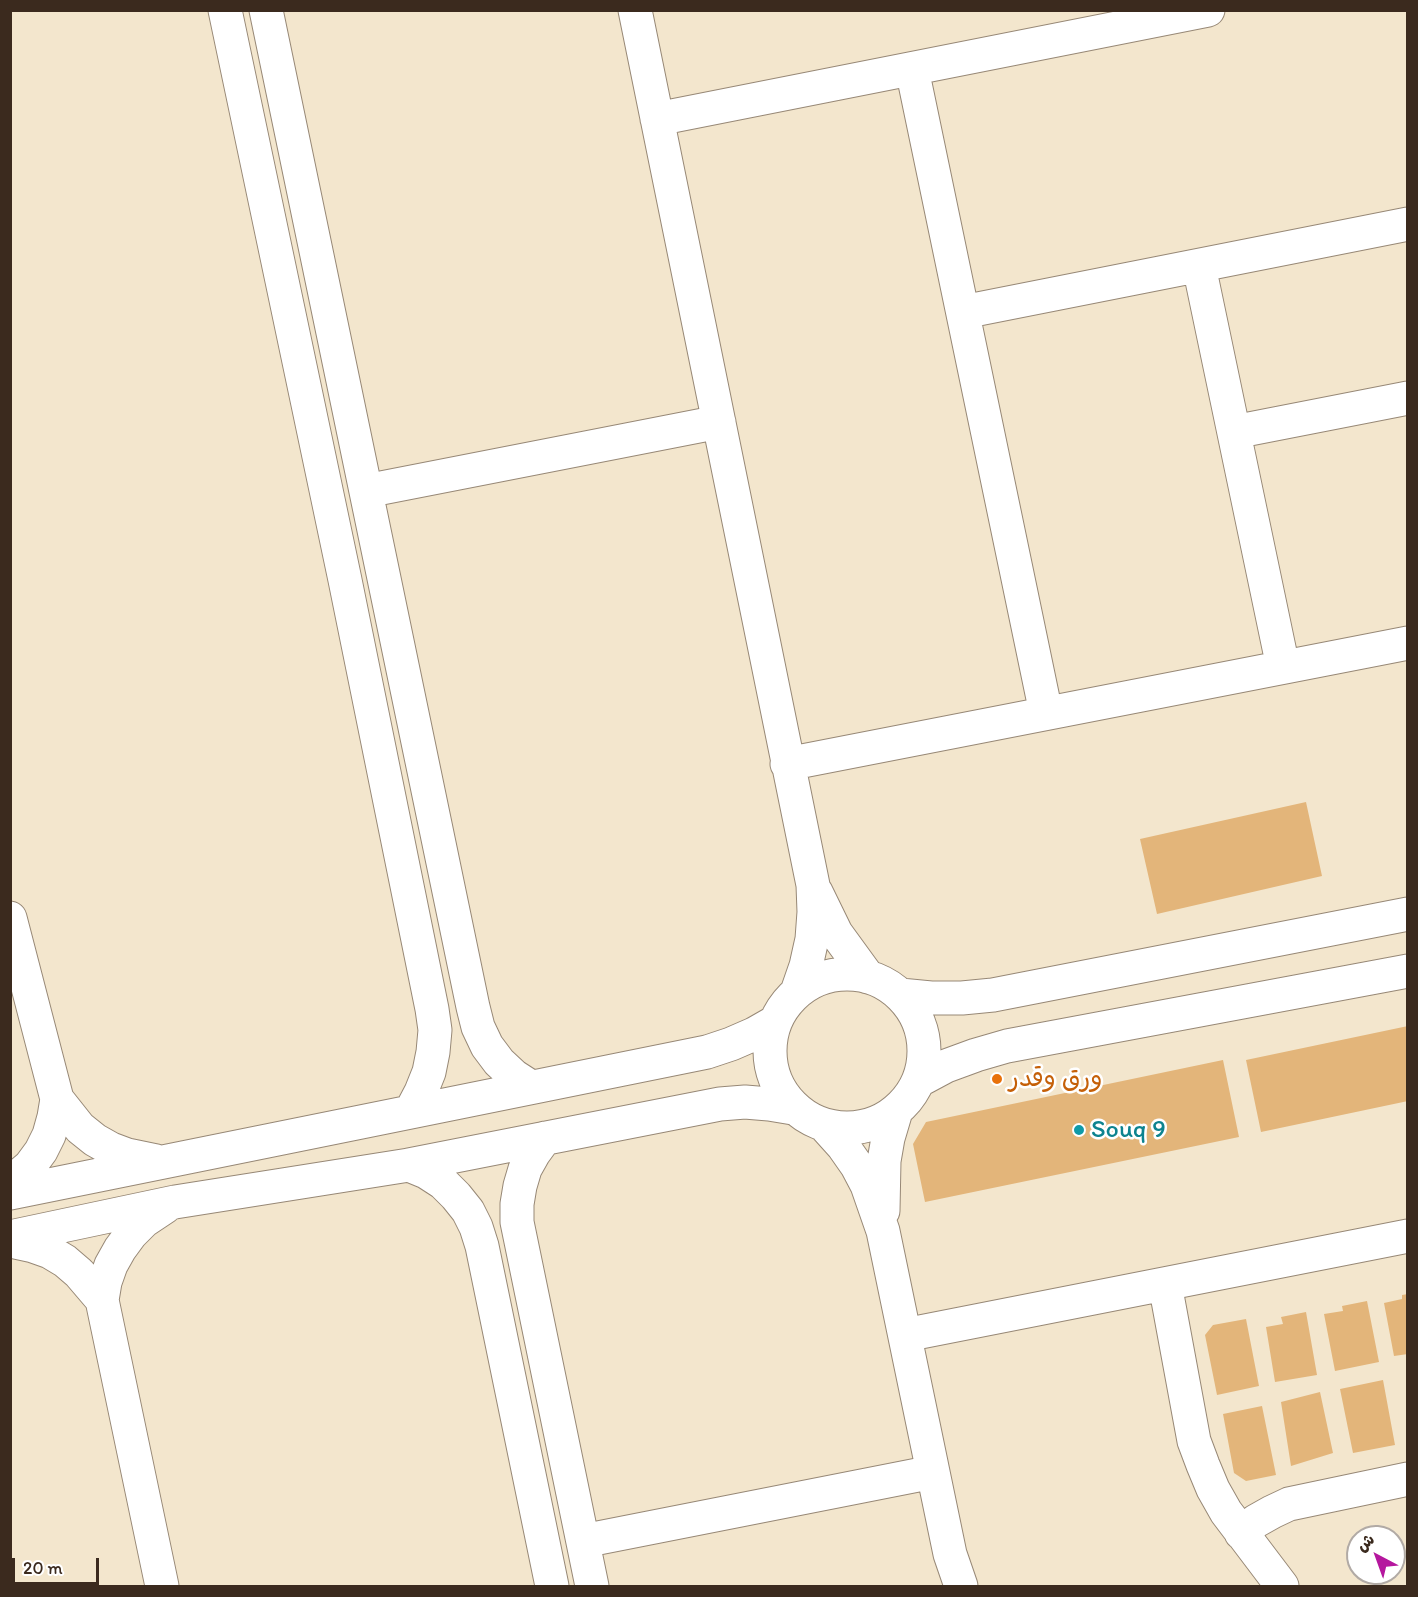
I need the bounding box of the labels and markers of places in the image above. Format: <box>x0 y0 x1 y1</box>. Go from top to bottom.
place label: ورق وقدر <box>1009 1063 1102 1095</box>
marker: ورق وقدر <box>990 1072 1004 1086</box>
place label: Souq 9 <box>1091 1114 1166 1146</box>
marker: Souq 9 <box>1072 1123 1086 1137</box>

